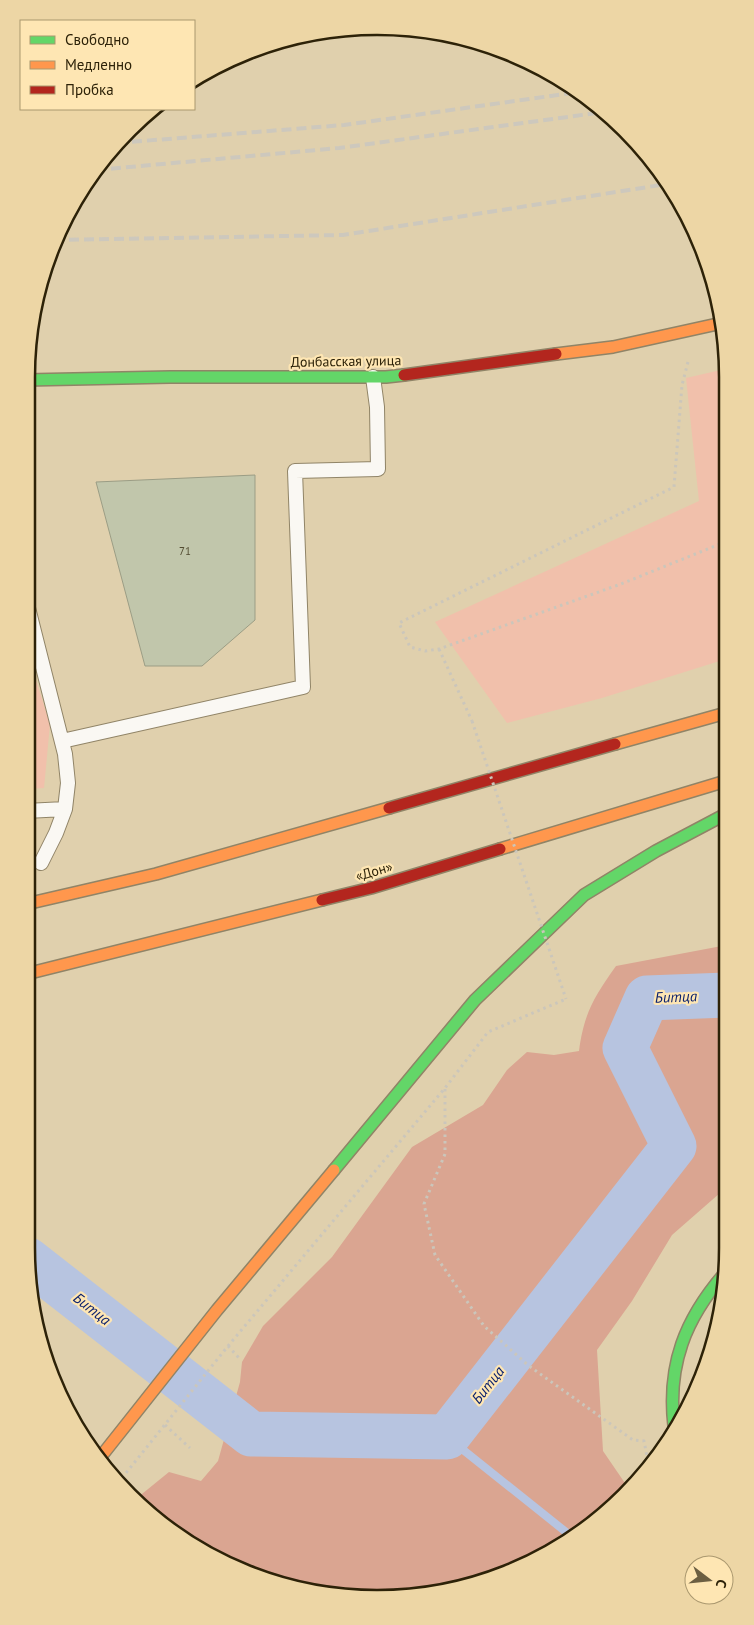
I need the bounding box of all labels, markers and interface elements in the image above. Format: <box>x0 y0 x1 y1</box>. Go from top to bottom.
legend <box>20 20 195 110</box>
text: Свободно <box>65 30 129 49</box>
text: Медленно <box>65 55 132 74</box>
text: Пробка <box>65 80 114 99</box>
street label: Донбасская улица <box>291 351 401 371</box>
house number: 71 <box>179 544 191 558</box>
street label: «Дон» <box>353 857 395 885</box>
water label: Битца <box>655 986 698 1007</box>
water label: Битца <box>70 1288 115 1330</box>
water label: Битца <box>467 1362 509 1407</box>
north arrow <box>684 1555 734 1605</box>
text: С <box>712 1577 731 1590</box>

